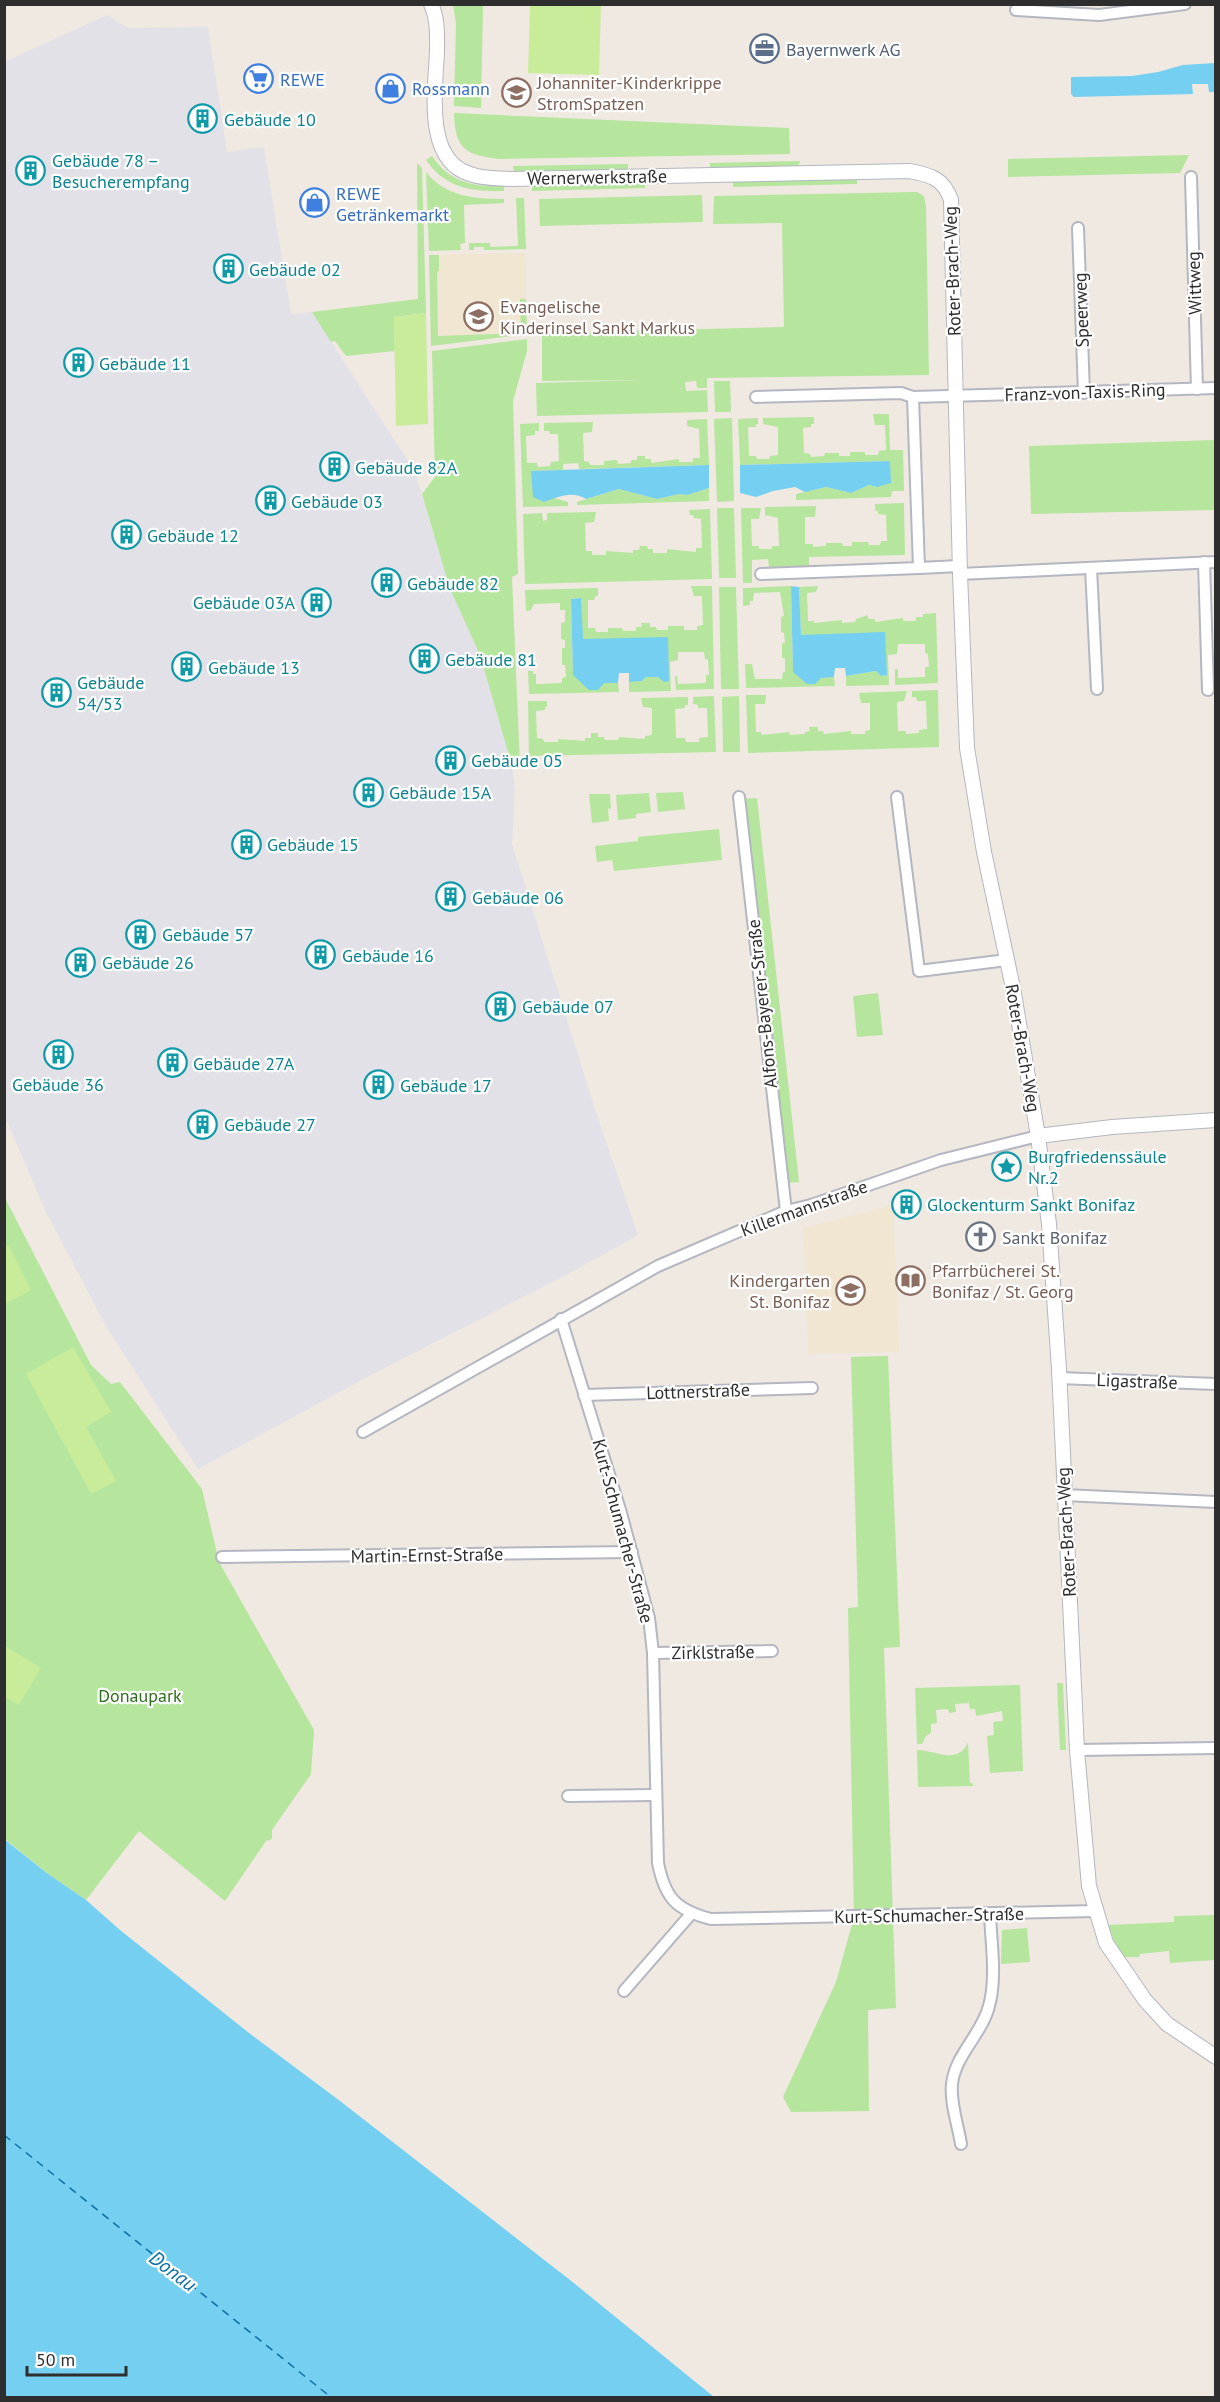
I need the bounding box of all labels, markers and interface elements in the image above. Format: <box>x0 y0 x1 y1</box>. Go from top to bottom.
office icon: Bayernwerk AG <box>749 33 781 65</box>
place label: Bayernwerk AG <box>786 38 900 61</box>
supermarket icon: REWE <box>243 63 275 95</box>
place label: REWE <box>280 68 325 91</box>
place label: Johanniter-Kinderkrippe StromSpatzen <box>536 71 722 115</box>
shop icon: Rossmann <box>375 72 407 104</box>
school or university icon: Johanniter-Kinderkrippe StromSpatzen <box>500 76 532 108</box>
place label: Rossmann <box>412 77 490 100</box>
building icon: Gebäude 10 <box>187 103 219 135</box>
place label: Gebäude 10 <box>224 108 316 131</box>
place label: Gebäude 78 – Besucherempfang <box>52 149 190 193</box>
building icon: Gebäude 78 – Besucherempfang <box>15 154 47 186</box>
street label: Wernerwerkstraße <box>527 164 667 190</box>
place label: REWE Getränkemarkt <box>336 182 449 226</box>
shop icon: REWE Getränkemarkt <box>299 187 331 219</box>
street label: Roter-Brach-Weg <box>938 206 966 336</box>
street label: Wittweg <box>1181 251 1207 315</box>
building icon: Gebäude 02 <box>212 253 244 285</box>
place label: Gebäude 02 <box>249 258 341 281</box>
street label: Speerweg <box>1068 272 1094 348</box>
place label: Evangelische Kinderinsel Sankt Markus <box>500 295 695 339</box>
school or university icon: Evangelische Kinderinsel Sankt Markus <box>463 300 495 332</box>
building icon: Gebäude 11 <box>62 347 94 379</box>
place label: Gebäude 11 <box>99 352 191 375</box>
street label: Franz-von-Taxis-Ring <box>1004 378 1166 406</box>
building icon: Gebäude 82A <box>318 451 350 483</box>
place label: Gebäude 82A <box>355 456 458 479</box>
building icon: Gebäude 03 <box>254 485 286 517</box>
place label: Gebäude 03 <box>291 490 383 513</box>
building icon: Gebäude 12 <box>110 519 142 551</box>
place label: Gebäude 12 <box>147 524 239 547</box>
building icon: Gebäude 82 <box>370 567 402 599</box>
place label: Gebäude 82 <box>407 572 499 595</box>
building icon: Gebäude 03A <box>300 586 332 618</box>
place label: Gebäude 03A <box>193 591 295 614</box>
building icon: Gebäude 81 <box>408 643 440 675</box>
place label: Gebäude 81 <box>445 648 537 671</box>
building icon: Gebäude 13 <box>171 651 203 683</box>
place label: Gebäude 13 <box>208 656 300 679</box>
place label: Gebäude 54/53 <box>77 671 144 715</box>
building icon: Gebäude 54/53 <box>40 676 72 708</box>
building icon: Gebäude 05 <box>434 744 466 776</box>
place label: Gebäude 05 <box>471 749 563 772</box>
building icon: Gebäude 15A <box>352 776 384 808</box>
place label: Gebäude 15A <box>389 781 492 804</box>
building icon: Gebäude 15 <box>230 828 262 860</box>
place label: Gebäude 15 <box>267 833 359 856</box>
building icon: Gebäude 06 <box>435 881 467 913</box>
place label: Gebäude 06 <box>472 886 564 909</box>
building icon: Gebäude 57 <box>125 918 157 950</box>
street label: Alfons-Bayerer-Straße <box>742 918 782 1090</box>
place label: Gebäude 57 <box>162 923 254 946</box>
building icon: Gebäude 16 <box>305 939 337 971</box>
place label: Gebäude 16 <box>342 944 434 967</box>
building icon: Gebäude 26 <box>65 946 97 978</box>
place label: Gebäude 26 <box>102 951 194 974</box>
street label: Roter-Brach-Weg <box>1000 982 1046 1114</box>
building icon: Gebäude 07 <box>485 990 517 1022</box>
place label: Gebäude 07 <box>522 995 614 1018</box>
building icon: Gebäude 36 <box>42 1039 74 1071</box>
building icon: Gebäude 27A <box>156 1047 188 1079</box>
place label: Gebäude 27A <box>193 1052 295 1075</box>
building icon: Gebäude 17 <box>363 1069 395 1101</box>
place label: Gebäude 36 <box>12 1073 104 1096</box>
place label: Gebäude 17 <box>400 1074 492 1097</box>
building icon: Gebäude 27 <box>187 1108 219 1140</box>
place label: Gebäude 27 <box>224 1113 316 1136</box>
place label: Burgfriedenssäule Nr.2 <box>1028 1145 1167 1189</box>
place icon: Burgfriedenssäule Nr.2 <box>991 1150 1023 1182</box>
street label: Killermannstraße <box>737 1174 871 1242</box>
building icon: Glockenturm Sankt Bonifaz <box>890 1188 922 1220</box>
place label: Glockenturm Sankt Bonifaz <box>927 1193 1135 1216</box>
church icon: Sankt Bonifaz <box>965 1221 997 1253</box>
place label: Sankt Bonifaz <box>1002 1226 1107 1249</box>
place label: Pfarrbücherei St. Bonifaz / St. Georg <box>932 1259 1074 1303</box>
library icon: Pfarrbücherei St. Bonifaz / St. Georg <box>895 1264 927 1296</box>
place label: Kindergarten St. Bonifaz <box>729 1269 830 1313</box>
school or university icon: Kindergarten St. Bonifaz <box>835 1274 867 1306</box>
street label: Ligastraße <box>1096 1368 1178 1394</box>
street label: Lottnerstraße <box>646 1378 750 1404</box>
street label: Kurt-Schumacher-Straße <box>587 1436 659 1626</box>
street label: Roter-Brach-Weg <box>1051 1467 1081 1597</box>
street label: Martin-Ernst-Straße <box>350 1542 504 1568</box>
street label: Zirklstraße <box>671 1640 755 1664</box>
park label: Donaupark <box>98 1684 182 1707</box>
street label: Kurt-Schumacher-Straße <box>834 1902 1024 1928</box>
water label: Donau <box>144 2245 202 2297</box>
scale bar <box>27 2339 126 2377</box>
text: 50 m <box>36 2348 75 2371</box>

